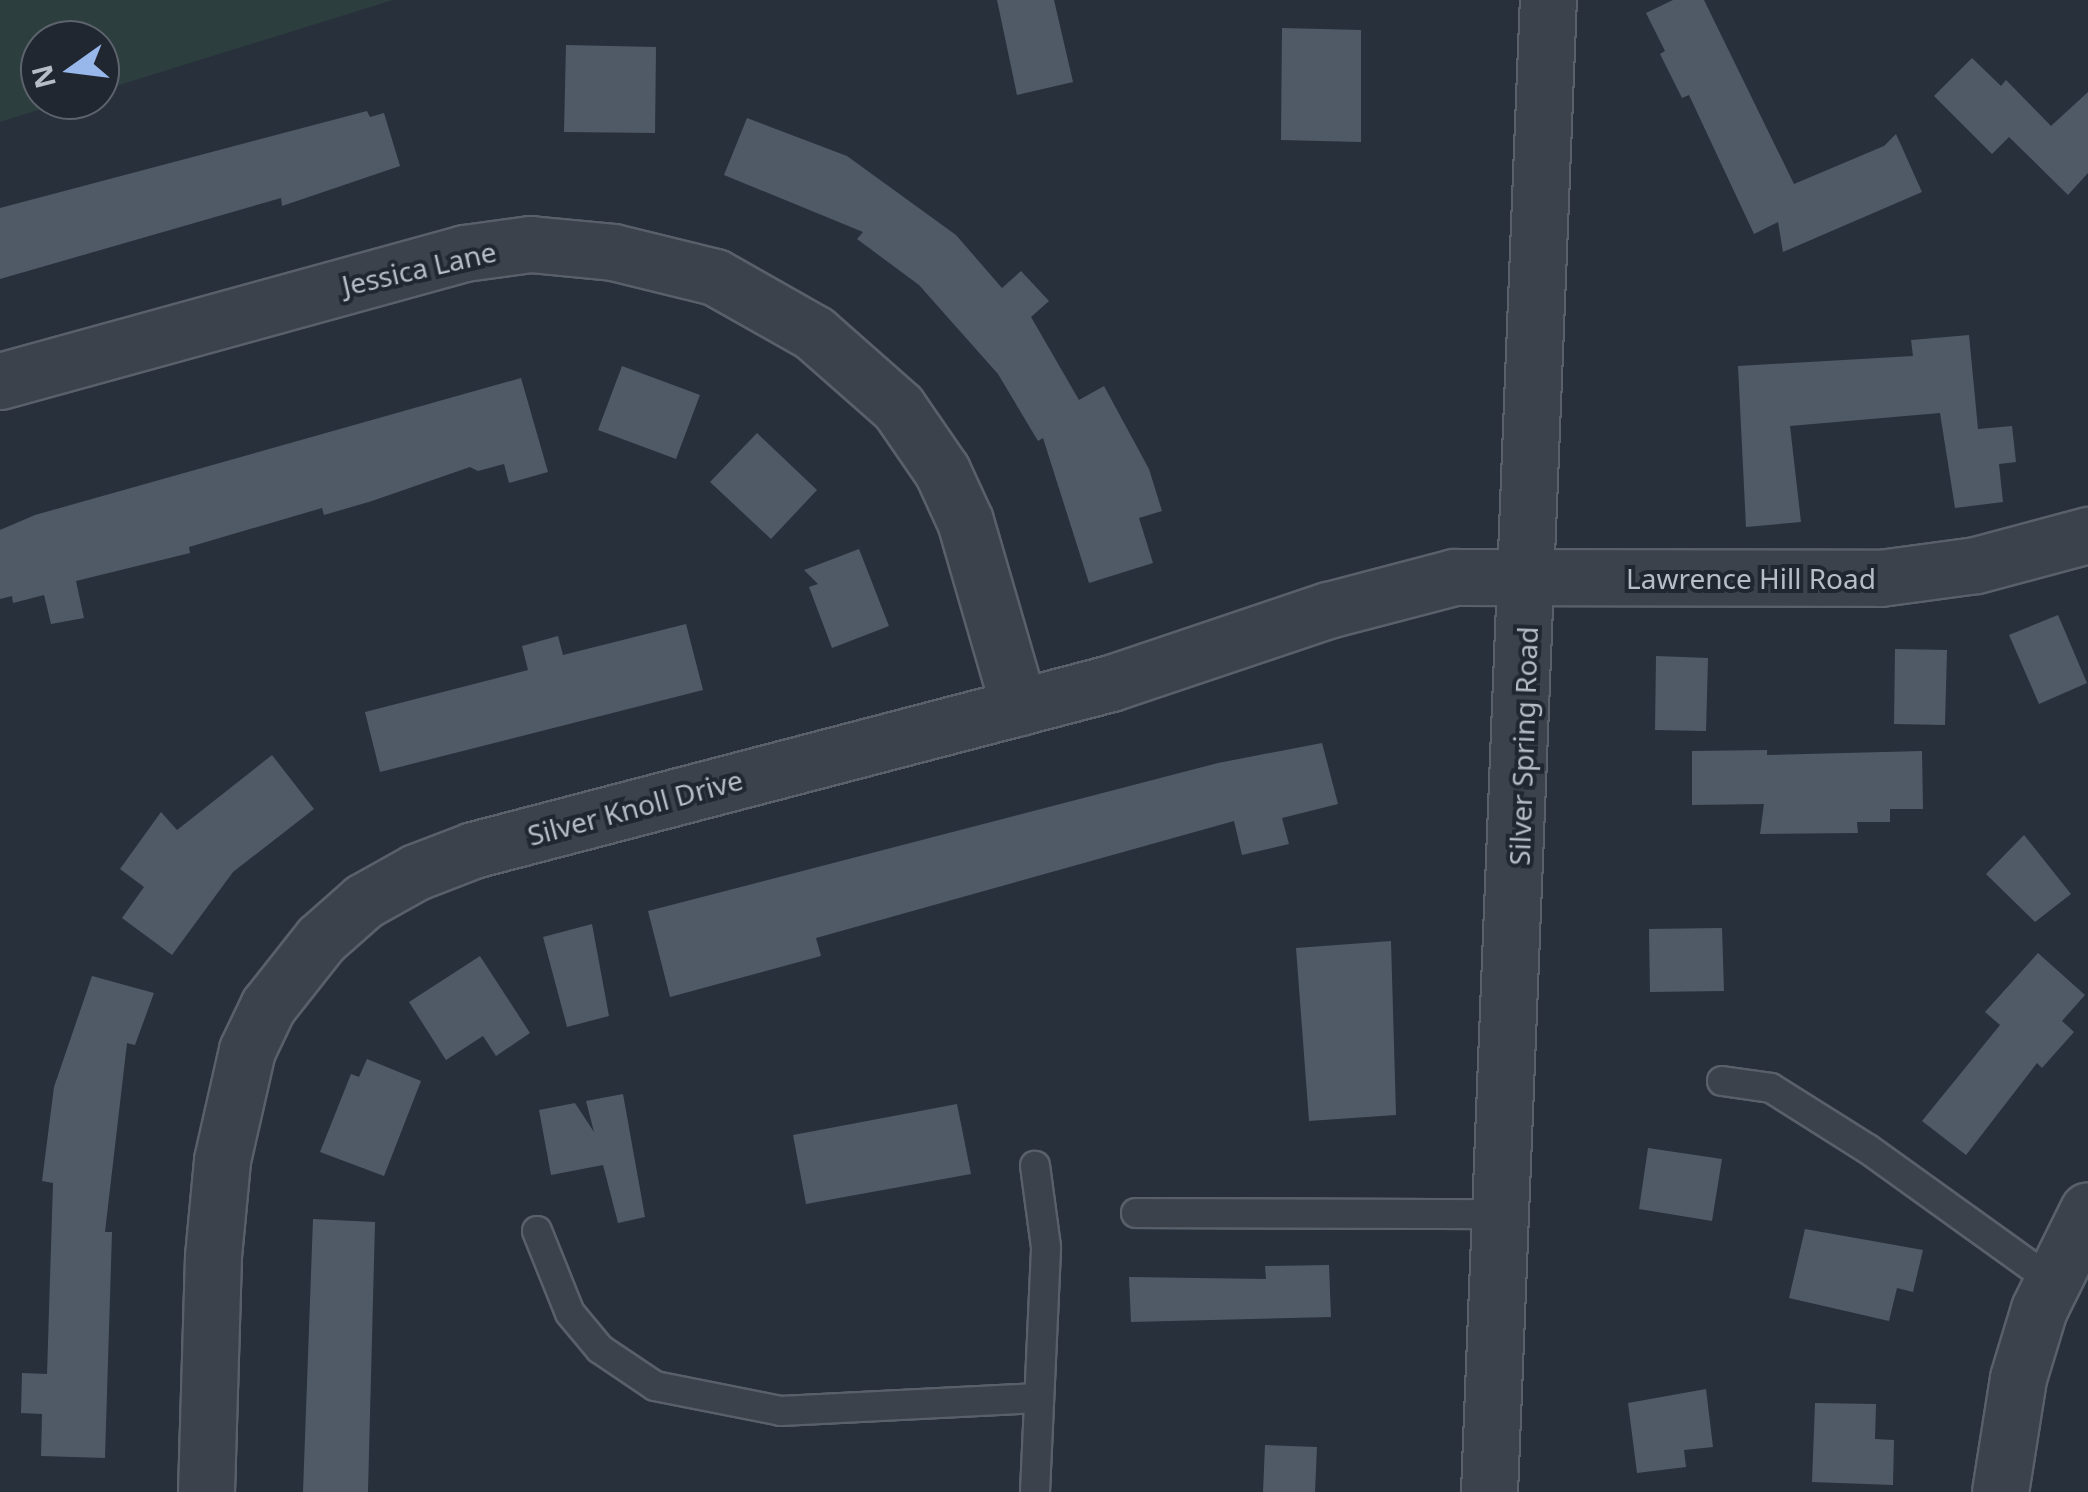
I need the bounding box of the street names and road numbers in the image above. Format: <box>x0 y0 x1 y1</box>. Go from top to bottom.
street label: Jessica Lane <box>339 234 499 302</box>
street label: Lawrence Hill Road <box>1626 561 1876 595</box>
street label: Silver Spring Road <box>1502 626 1544 866</box>
street label: Silver Knoll Drive <box>524 762 746 852</box>

